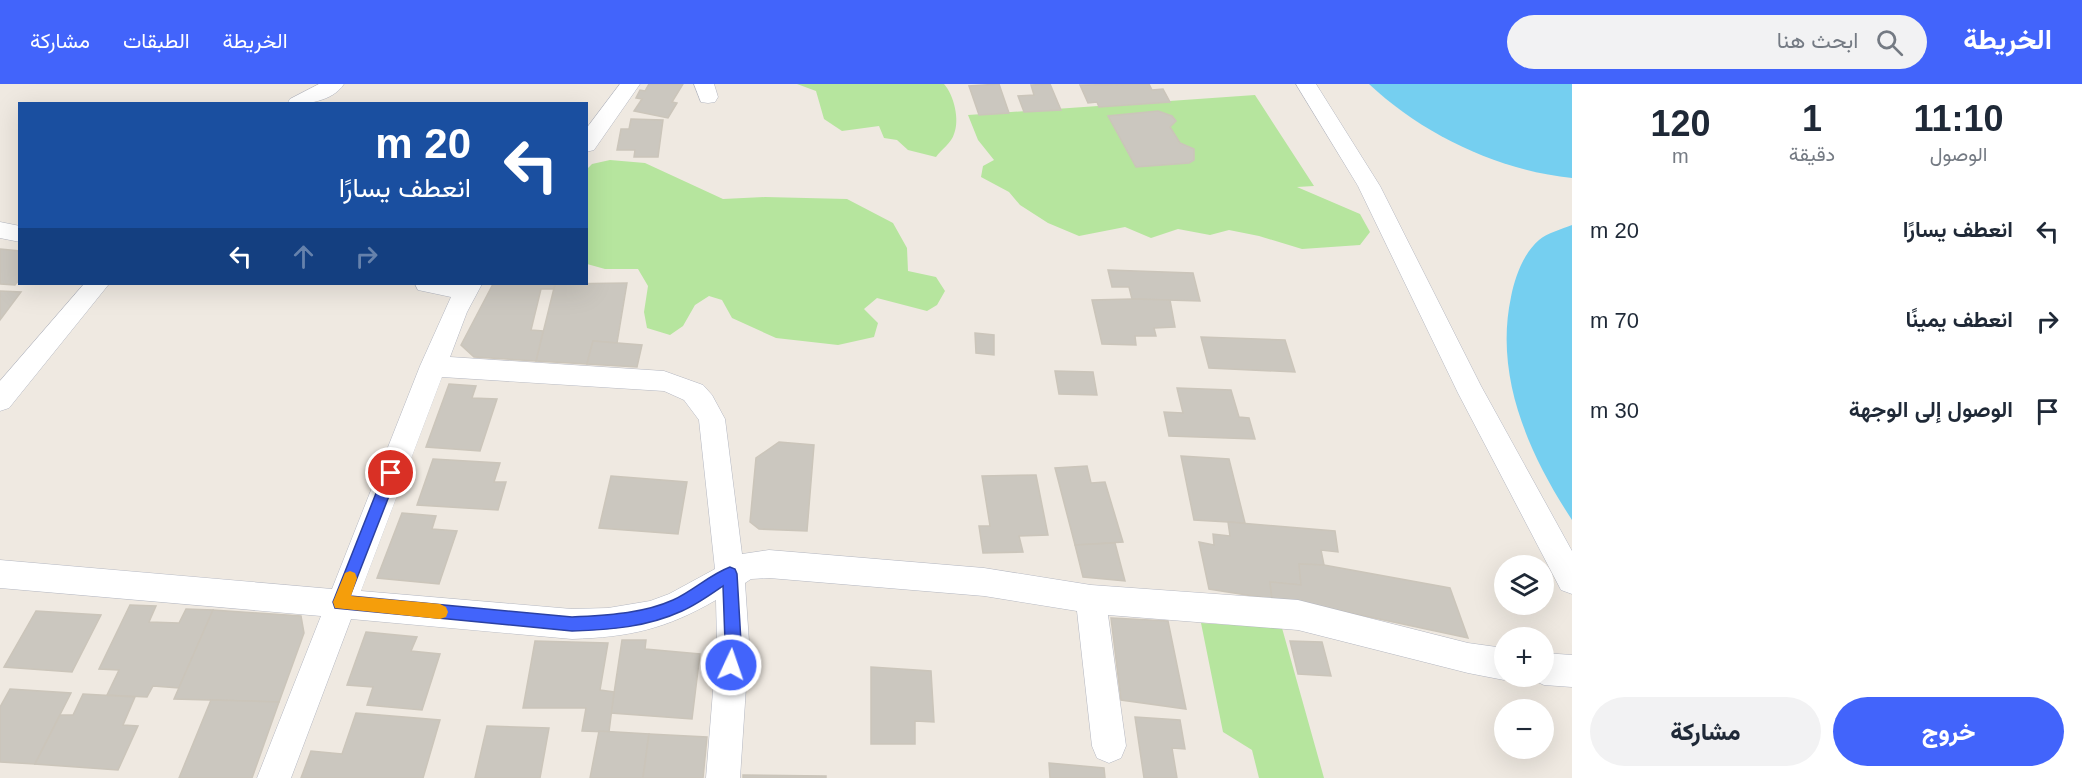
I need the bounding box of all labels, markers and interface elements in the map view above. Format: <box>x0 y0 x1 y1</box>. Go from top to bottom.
search box <box>1507 15 1927 69</box>
text: الخريطة <box>1963 24 2052 55</box>
icon: search <box>1873 26 1906 59</box>
text: ابحث هنا <box>1777 28 1858 53</box>
text: مشاركة <box>30 29 90 52</box>
text: الطبقات <box>123 29 190 52</box>
text: الخريطة <box>223 29 288 52</box>
text: 1 <box>1802 98 1822 139</box>
text: 11:10 <box>1914 98 2004 139</box>
text: 120 <box>1650 103 1710 144</box>
text: 20 m <box>375 120 471 167</box>
icon: left <box>492 126 570 204</box>
text: دقيقة <box>1789 143 1835 165</box>
text: الوصول <box>1930 143 1987 165</box>
text: m <box>1672 145 1689 167</box>
text: انعطف يسارًا <box>339 173 471 203</box>
icon: left <box>2031 215 2064 248</box>
text: انعطف يسارًا <box>1903 217 2013 242</box>
text: 20 m <box>1590 218 1639 243</box>
icon: left <box>224 240 257 273</box>
icon: ahead <box>287 240 320 273</box>
icon: right <box>350 240 383 273</box>
icon: right <box>2031 305 2064 338</box>
text: انعطف يمينًا <box>1905 307 2013 332</box>
text: 70 m <box>1590 308 1639 333</box>
icon: arrive <box>2031 395 2064 428</box>
text: الوصول إلى الوجهة <box>1849 397 2013 422</box>
text: 30 m <box>1590 398 1639 423</box>
pin <box>365 447 416 498</box>
icon: arrive <box>374 456 407 489</box>
map controls <box>1494 555 1554 759</box>
button: layers <box>1494 555 1554 615</box>
button: + <box>1494 627 1554 687</box>
position arrow <box>699 633 763 697</box>
button: مشاركة <box>1590 697 1821 766</box>
button: خروج <box>1833 697 2064 766</box>
button: − <box>1494 699 1554 759</box>

